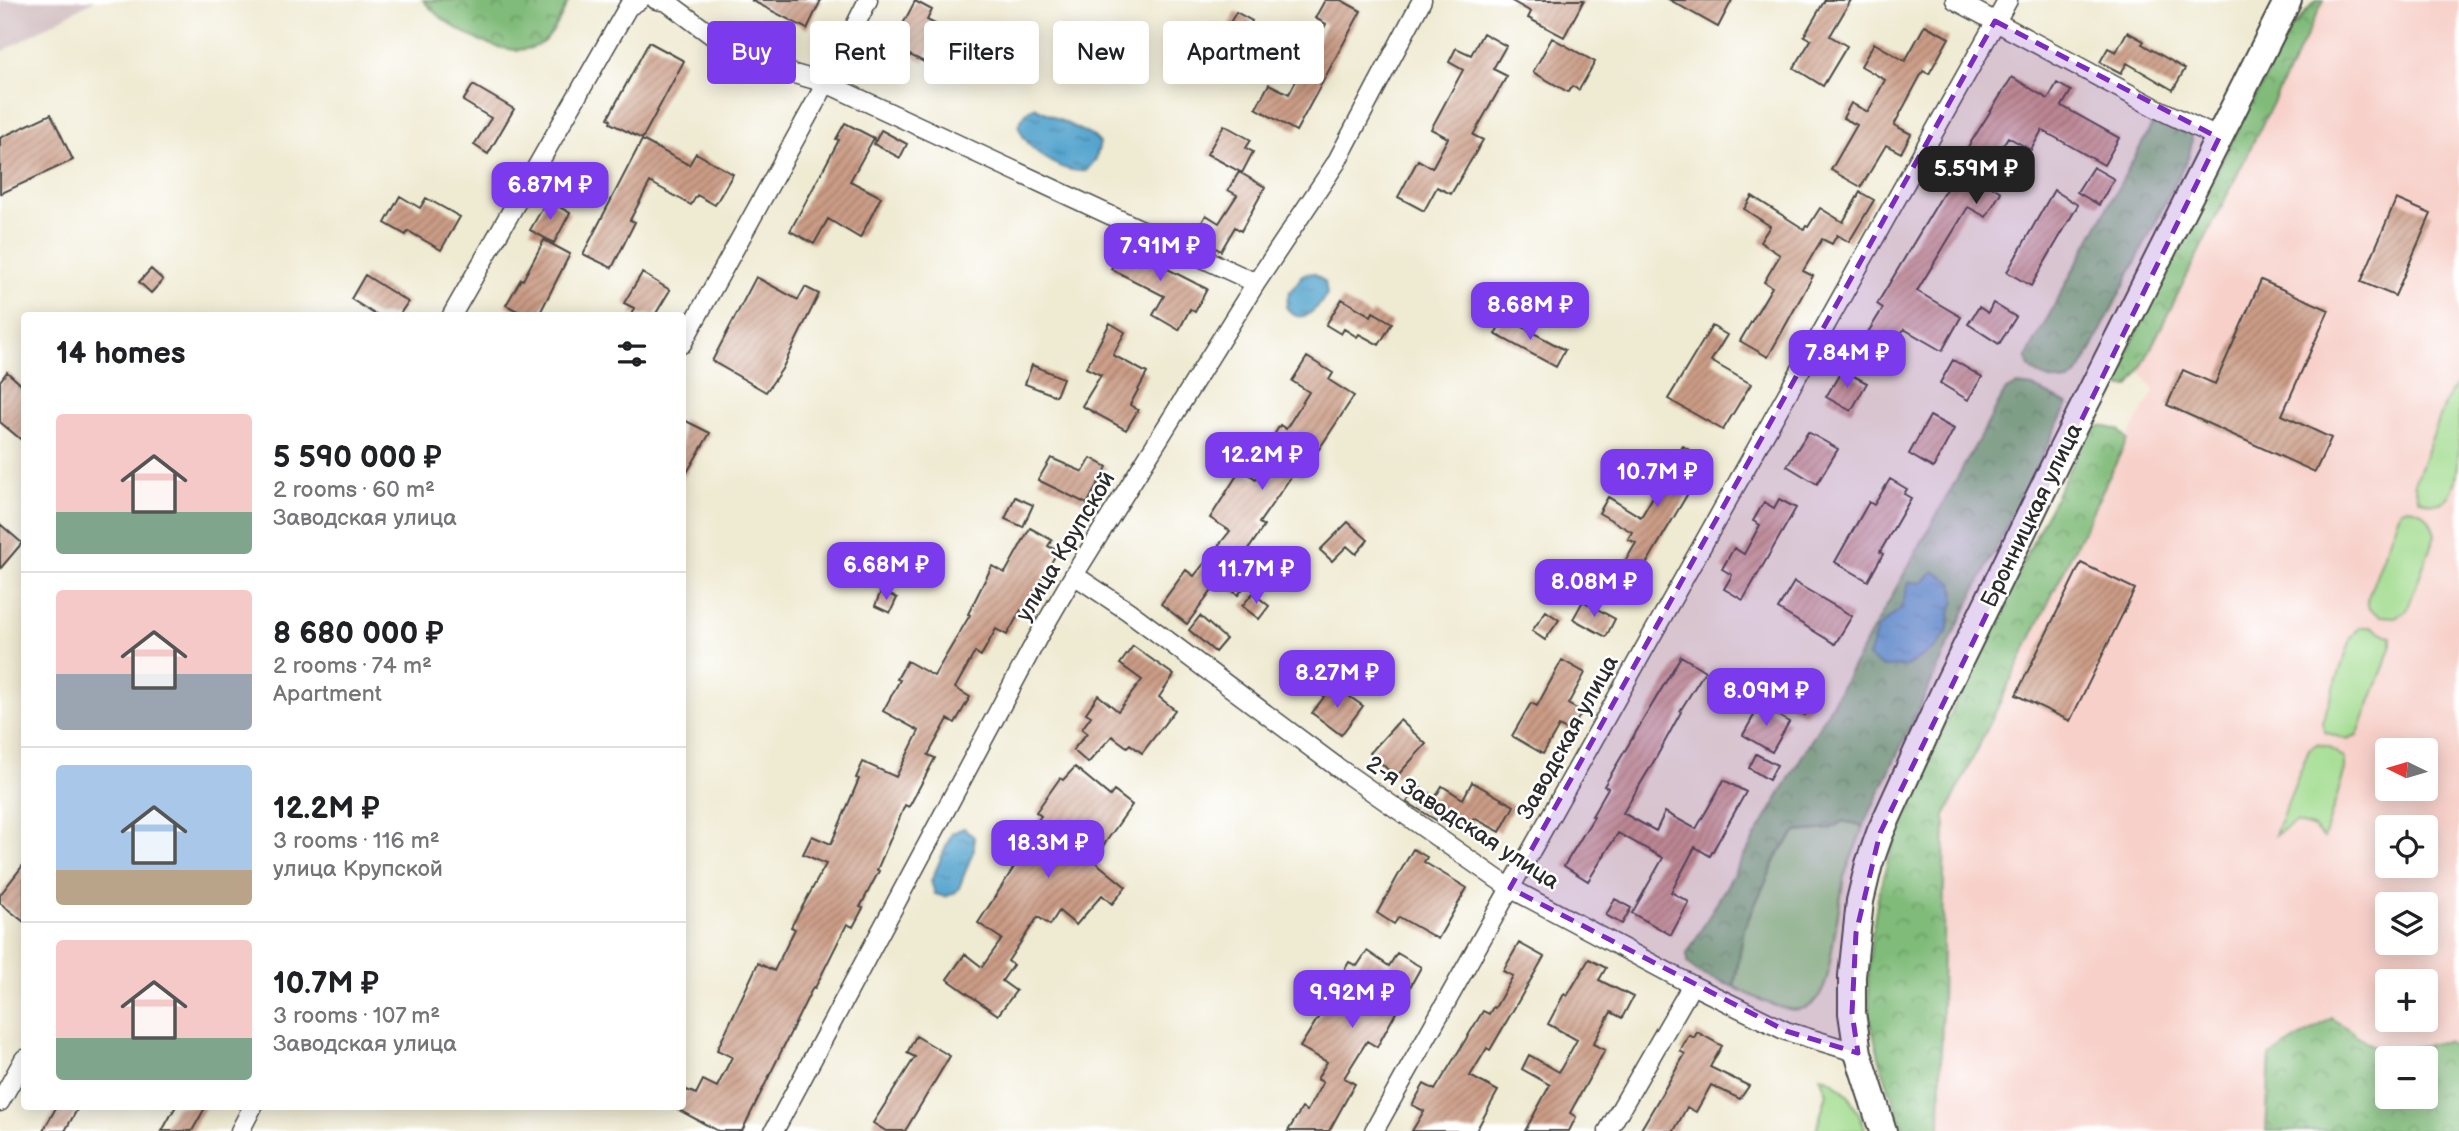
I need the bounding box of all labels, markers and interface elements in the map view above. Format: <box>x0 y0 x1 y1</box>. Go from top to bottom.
chip: Buy <box>707 21 796 84</box>
chip: Rent <box>810 21 910 84</box>
chip: Filters <box>924 21 1039 84</box>
chip: New <box>1053 21 1149 84</box>
chip: Apartment <box>1163 21 1324 84</box>
pin: 5.59M ₽ <box>1911 146 2041 206</box>
text: 5.59M ₽ <box>1934 155 2018 183</box>
pin: 6.87M ₽ <box>485 162 615 222</box>
text: 6.87M ₽ <box>508 171 592 199</box>
pin: 7.91M ₽ <box>1095 224 1225 283</box>
text: 7.91M ₽ <box>1120 232 1200 260</box>
pin: 8.68M ₽ <box>1465 282 1595 342</box>
text: 8.68M ₽ <box>1487 291 1573 319</box>
pin: 7.84M ₽ <box>1782 330 1912 390</box>
icon: filters <box>613 335 651 373</box>
text: 14 homes <box>56 336 185 372</box>
text: 7.84M ₽ <box>1805 339 1889 367</box>
street label: Бронницкая улица <box>1975 418 2089 612</box>
pin: 12.2M ₽ <box>1197 433 1327 492</box>
text: 5 590 000 ₽ <box>273 440 442 476</box>
text: 12.2M ₽ <box>1221 441 1303 469</box>
icon: home <box>112 442 196 526</box>
pin: 10.7M ₽ <box>1592 449 1722 509</box>
text: 10.7M ₽ <box>1616 458 1698 486</box>
street label: улица Крупской <box>1010 467 1122 627</box>
text: 2 rooms · 60 m² <box>273 476 435 504</box>
text: Заводская улица <box>273 504 457 532</box>
pin: 6.68M ₽ <box>821 542 951 602</box>
pin: 11.7M ₽ <box>1191 546 1321 606</box>
text: 6.68M ₽ <box>843 551 929 579</box>
text: 11.7M ₽ <box>1218 555 1294 583</box>
pin: 8.08M ₽ <box>1529 560 1659 619</box>
text: 8.08M ₽ <box>1551 568 1637 596</box>
text: 8 680 000 ₽ <box>273 616 444 652</box>
icon: home <box>112 618 196 702</box>
pin: 8.27M ₽ <box>1272 650 1402 710</box>
street label: Заводская улица <box>1511 650 1625 825</box>
text: 2 rooms · 74 m² <box>273 652 432 680</box>
text: 8.27M ₽ <box>1295 659 1379 687</box>
pin: 8.09M ₽ <box>1701 668 1831 728</box>
text: 8.09M ₽ <box>1723 677 1809 705</box>
text: Apartment <box>273 680 382 708</box>
north arrow <box>2375 738 2438 802</box>
map controls <box>2375 738 2438 1109</box>
street label: 2-я Заводская улица <box>1361 750 1565 896</box>
text: 12.2M ₽ <box>273 791 380 827</box>
icon: home <box>112 793 196 877</box>
button: locate <box>2375 815 2438 878</box>
pin: 18.3M ₽ <box>983 820 1113 880</box>
text: 3 rooms · 116 m² <box>273 827 440 855</box>
text: 18.3M ₽ <box>1007 829 1089 857</box>
text: улица Крупской <box>273 855 443 883</box>
button: layers <box>2375 892 2438 955</box>
text: 10.7M ₽ <box>273 966 379 1002</box>
icon: home <box>112 968 196 1052</box>
button: + <box>2375 969 2438 1032</box>
pin: 9.92M ₽ <box>1287 970 1417 1030</box>
text: 9.92M ₽ <box>1309 979 1395 1007</box>
text: 3 rooms · 107 m² <box>273 1002 440 1030</box>
text: Заводская улица <box>273 1030 457 1058</box>
button: − <box>2375 1046 2438 1109</box>

